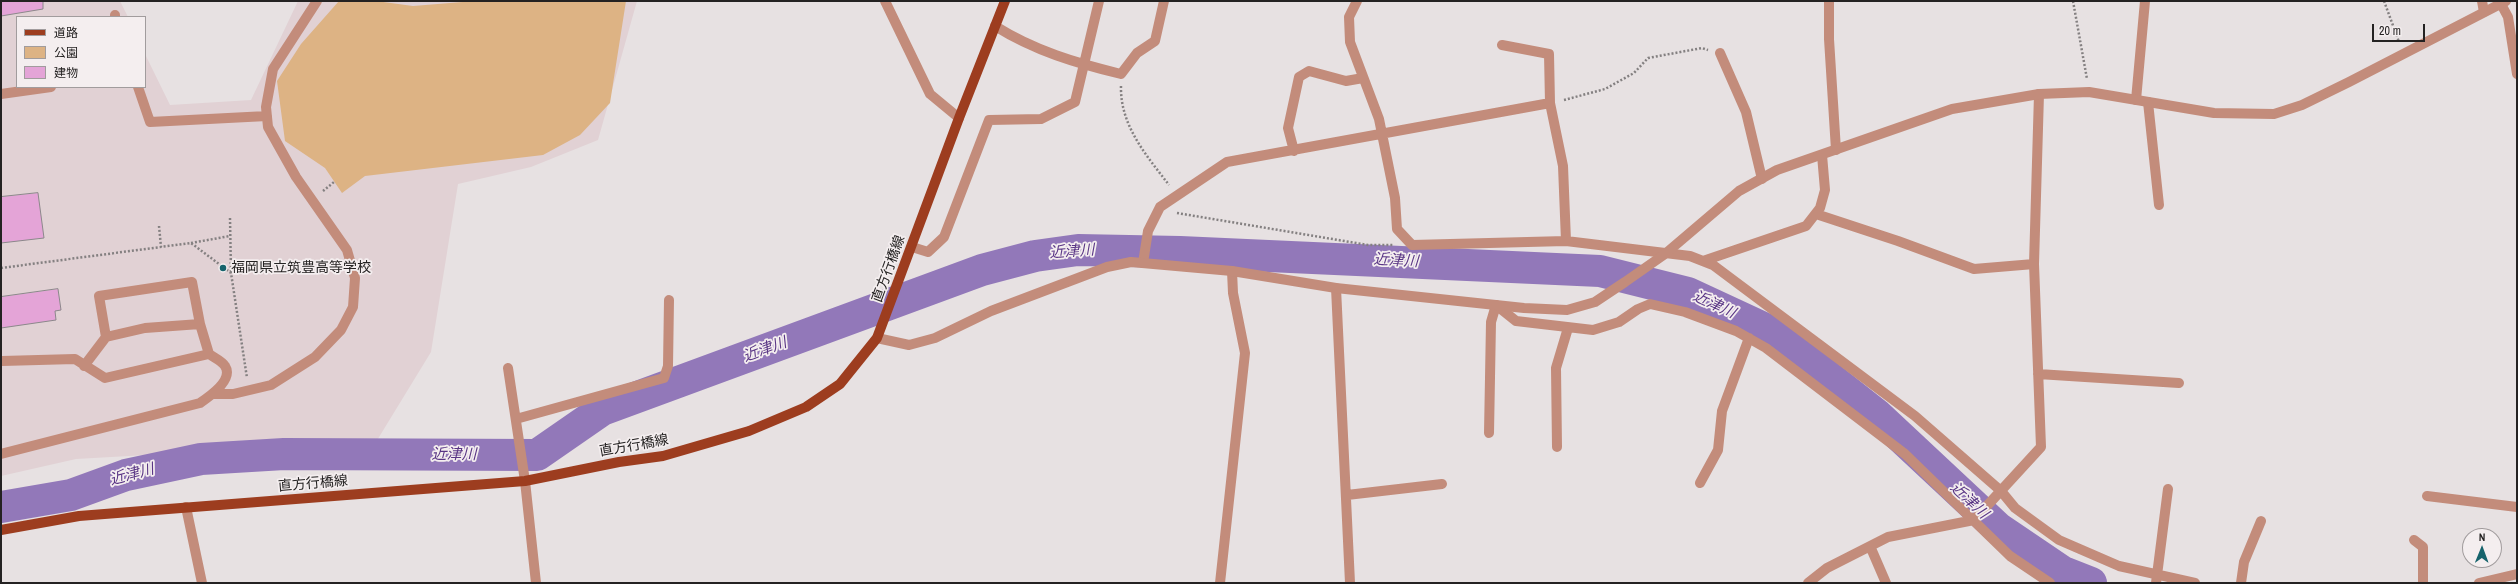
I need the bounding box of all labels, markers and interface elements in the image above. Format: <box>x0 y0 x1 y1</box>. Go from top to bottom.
legend <box>16 16 146 88</box>
scale bar <box>2374 16 2427 42</box>
text: 20 m <box>2379 23 2401 39</box>
text: 道路 <box>54 25 78 41</box>
text: 公園 <box>54 45 78 61</box>
text: 建物 <box>54 65 78 81</box>
street label: 直方行橋線 <box>869 233 909 305</box>
water label: 近津川 <box>1049 241 1095 263</box>
water label: 近津川 <box>1373 251 1419 271</box>
place label: 福岡県立筑豊高等学校 <box>231 260 371 276</box>
marker: 福岡県立筑豊高等学校 <box>218 263 228 273</box>
water label: 近津川 <box>1690 287 1738 323</box>
water label: 近津川 <box>741 334 789 366</box>
street label: 直方行橋線 <box>598 432 670 460</box>
water label: 近津川 <box>432 446 476 464</box>
water label: 近津川 <box>108 460 156 490</box>
street label: 直方行橋線 <box>277 473 349 495</box>
water label: 近津川 <box>1946 479 1992 523</box>
north arrow <box>2462 528 2502 568</box>
text: N <box>2479 530 2486 544</box>

